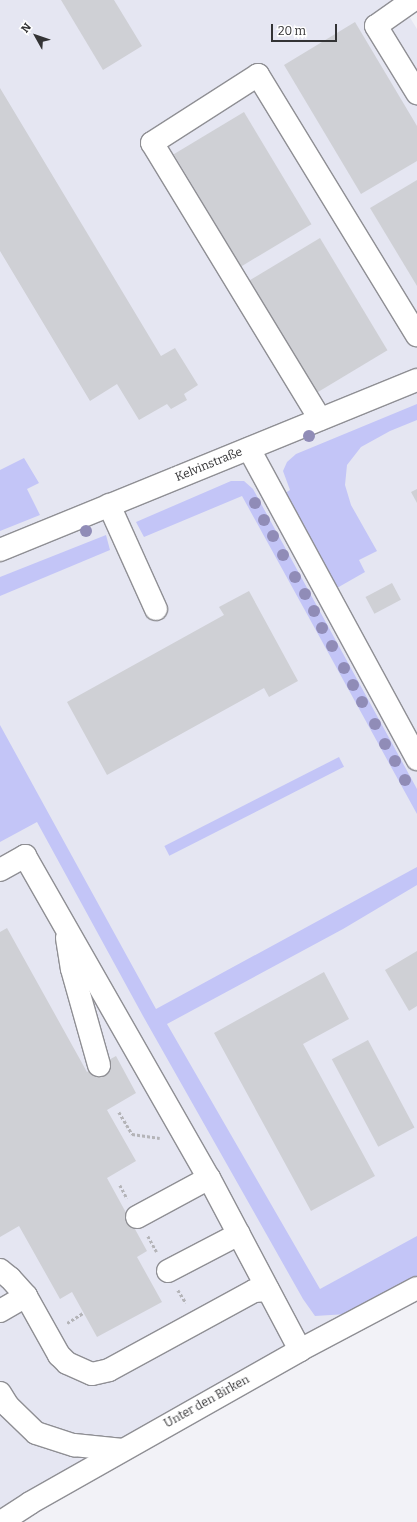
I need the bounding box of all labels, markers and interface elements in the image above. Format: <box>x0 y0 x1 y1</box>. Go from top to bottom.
north arrow <box>16 16 56 56</box>
scale bar <box>273 16 339 42</box>
text: N <box>19 21 34 35</box>
text: 20 m <box>278 24 306 38</box>
street label: Kelvinstraße <box>173 445 245 485</box>
street label: Unter den Birken <box>162 1373 252 1431</box>

